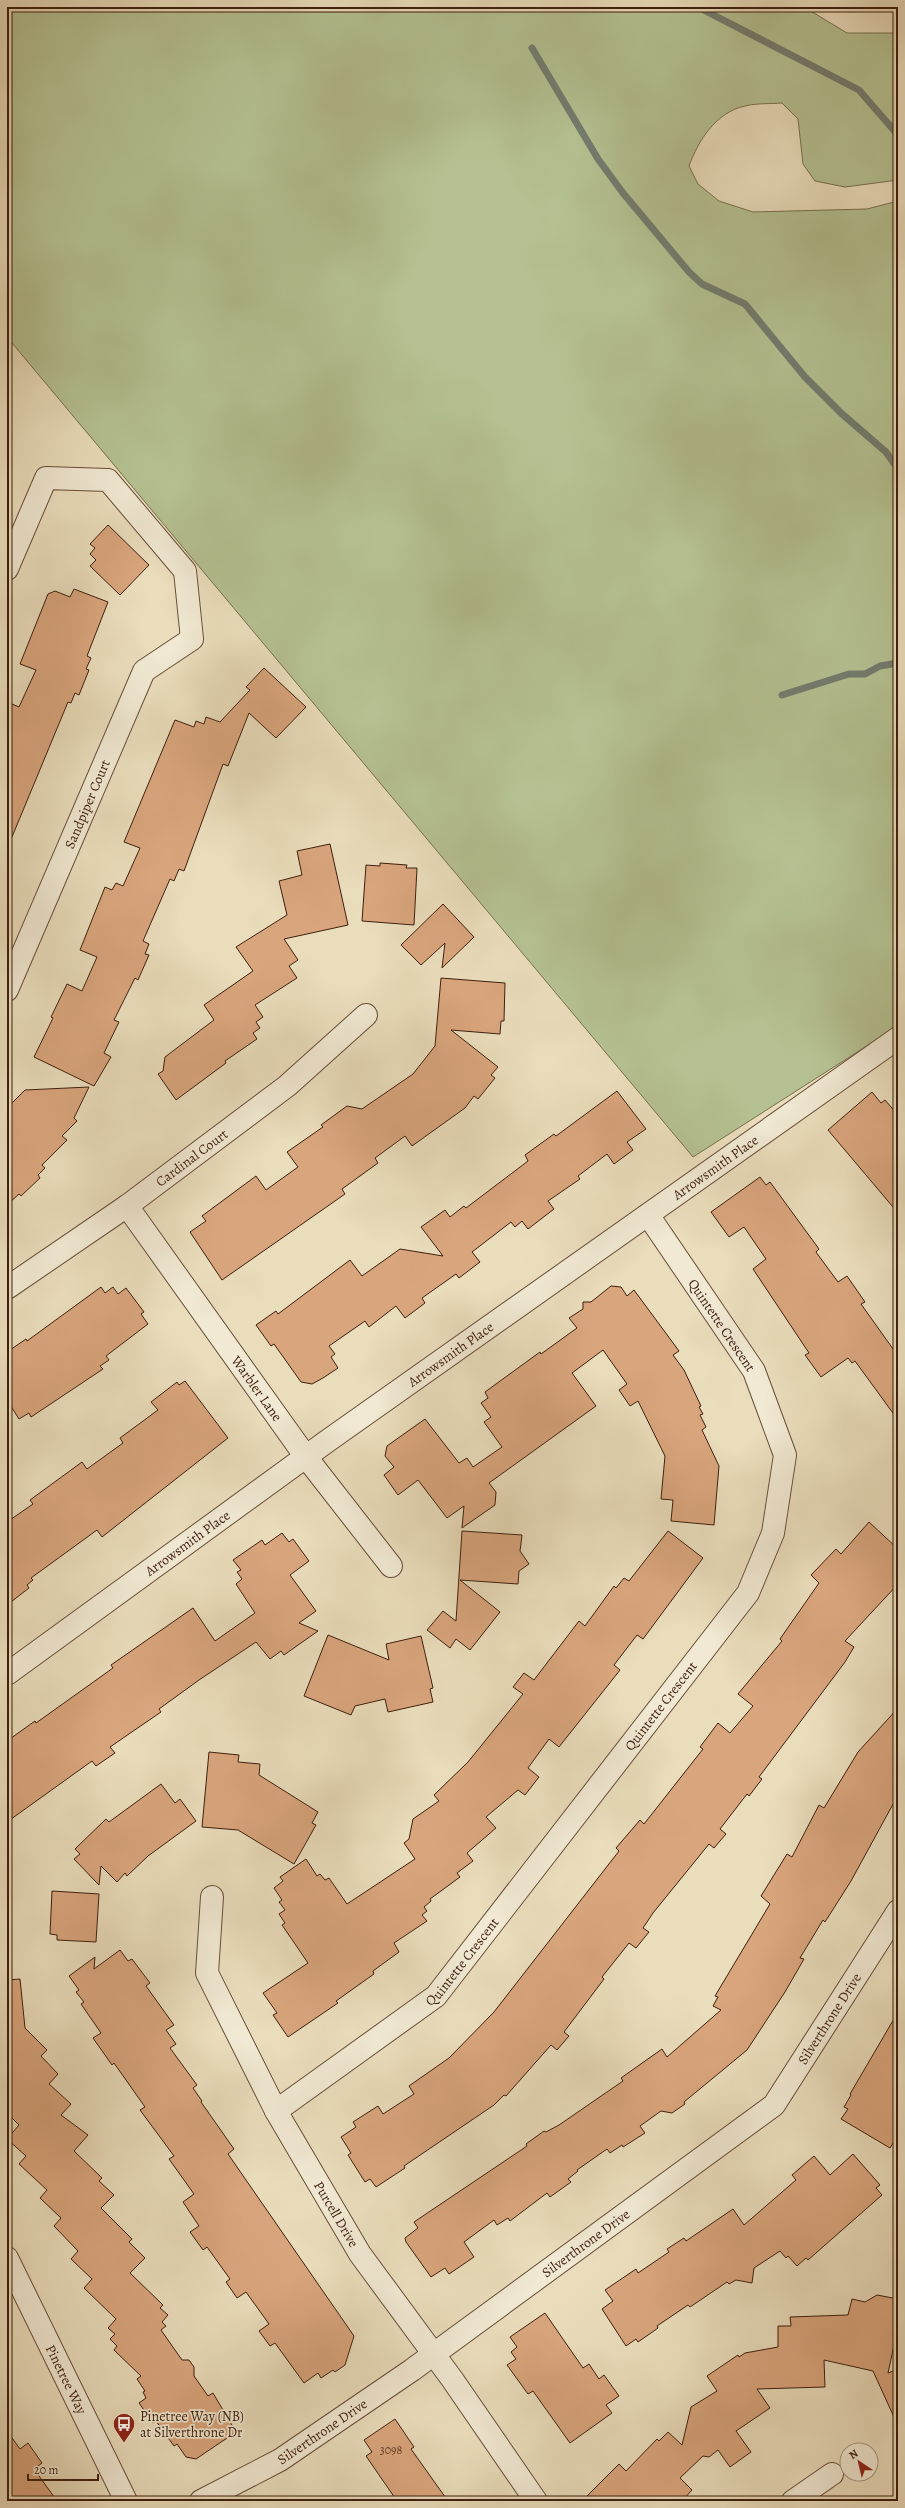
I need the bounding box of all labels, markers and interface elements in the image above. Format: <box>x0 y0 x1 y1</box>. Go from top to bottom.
street label: Sandpiper Court <box>60 756 115 852</box>
street label: Cardinal Court <box>152 1125 232 1191</box>
street label: Arrowsmith Place <box>668 1131 762 1205</box>
street label: Quintette Crescent <box>684 1275 760 1376</box>
street label: Arrowsmith Place <box>403 1318 498 1392</box>
street label: Warbler Lane <box>226 1351 287 1425</box>
street label: Arrowsmith Place <box>140 1506 234 1581</box>
street label: Quintette Crescent <box>620 1657 702 1755</box>
street label: Quintette Crescent <box>422 1913 504 2011</box>
street label: Silverthrone Drive <box>793 1970 866 2068</box>
street label: Purcell Drive <box>309 2178 363 2251</box>
street label: Silverthrone Drive <box>538 2205 634 2282</box>
street label: Pinetree Way <box>41 2342 91 2418</box>
street label: Silverthrone Drive <box>274 2394 371 2469</box>
place label: Pinetree Way (NB) at Silverthrone Dr <box>140 2407 244 2442</box>
bus stop icon: Pinetree Way (NB) at Silverthrone Dr <box>111 2411 137 2444</box>
house number: 3098 <box>380 2442 403 2458</box>
north arrow <box>839 2442 879 2482</box>
text: N <box>846 2446 861 2463</box>
scale bar <box>28 2456 98 2482</box>
text: 20 m <box>34 2462 58 2478</box>

